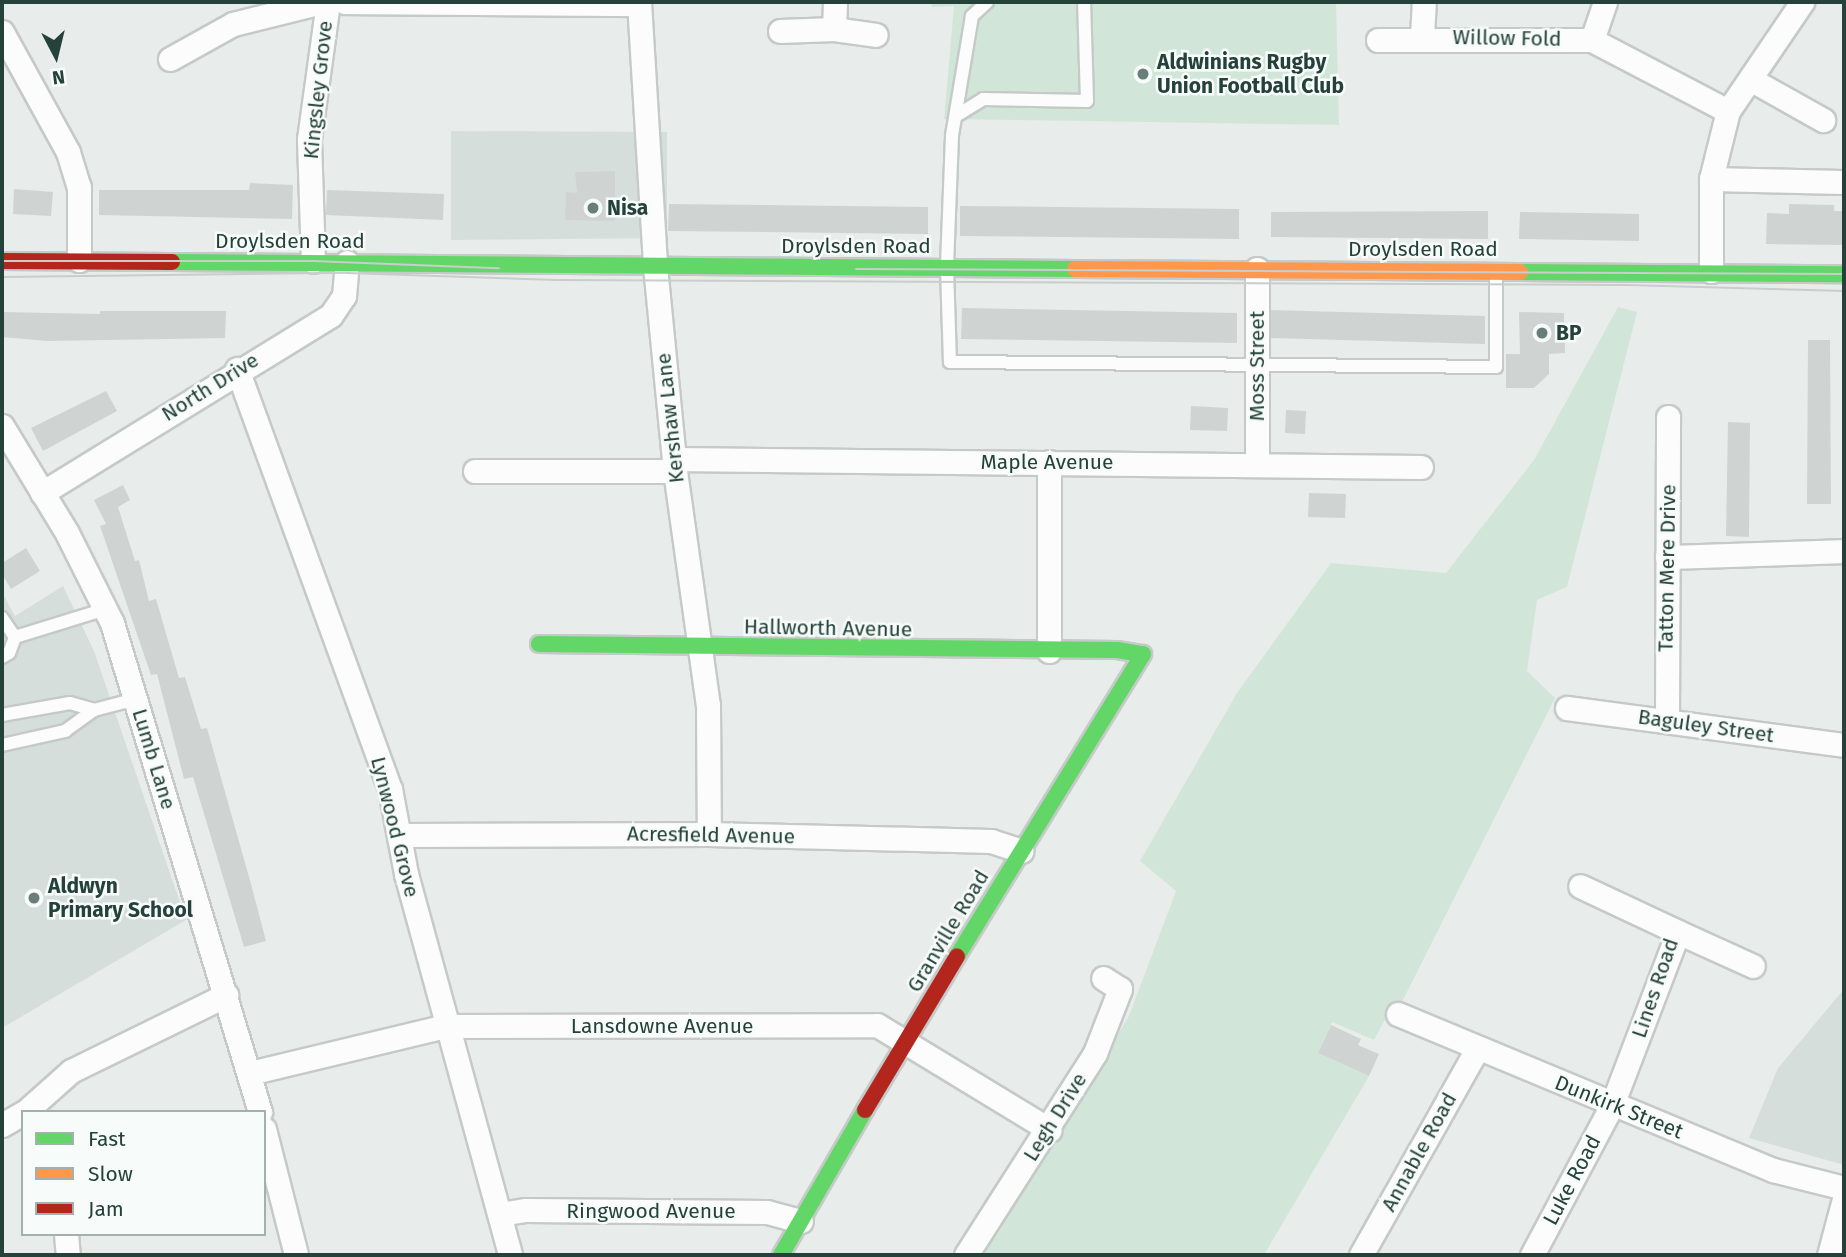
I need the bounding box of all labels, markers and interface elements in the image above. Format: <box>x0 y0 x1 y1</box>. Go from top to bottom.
street label: Kingsley Grove <box>298 20 338 160</box>
north arrow <box>21 21 91 91</box>
street label: Willow Fold <box>1452 24 1562 52</box>
place label: Aldwinians Rugby Union Football Club <box>1157 49 1344 99</box>
text: N <box>51 65 66 90</box>
marker: Aldwinians Rugby Union Football Club <box>1135 66 1151 82</box>
place label: Nisa <box>607 195 648 221</box>
marker: Nisa <box>585 200 601 216</box>
street label: Droylsden Road <box>215 228 365 254</box>
street label: Droylsden Road <box>781 233 931 259</box>
street label: Droylsden Road <box>1348 236 1498 262</box>
street label: Moss Street <box>1244 311 1270 421</box>
place label: BP <box>1556 320 1582 346</box>
marker: BP <box>1534 325 1550 341</box>
street label: North Drive <box>157 347 263 427</box>
street label: Kershaw Lane <box>651 352 689 484</box>
street label: Maple Avenue <box>981 449 1113 475</box>
street label: Tatton Mere Drive <box>1653 484 1681 652</box>
street label: Hallworth Avenue <box>744 614 912 642</box>
street label: Baguley Street <box>1636 704 1776 748</box>
street label: Lumb Lane <box>127 706 181 812</box>
street label: Lynwood Grove <box>365 754 425 900</box>
street label: Acresfield Avenue <box>627 821 795 849</box>
street label: Granville Road <box>902 865 994 997</box>
place label: Aldwyn Primary School <box>48 873 193 923</box>
marker: Aldwyn Primary School <box>26 890 42 906</box>
street label: Lines Road <box>1626 935 1684 1041</box>
street label: Lansdowne Avenue <box>571 1013 753 1039</box>
street label: Legh Drive <box>1018 1068 1092 1166</box>
street label: Dunkirk Street <box>1551 1070 1687 1144</box>
street label: Annable Road <box>1376 1088 1462 1216</box>
legend <box>21 1110 266 1236</box>
text: Fast <box>88 1126 126 1152</box>
street label: Luke Road <box>1538 1131 1606 1229</box>
text: Slow <box>88 1161 133 1187</box>
text: Jam <box>88 1196 124 1222</box>
street label: Ringwood Avenue <box>566 1198 736 1224</box>

